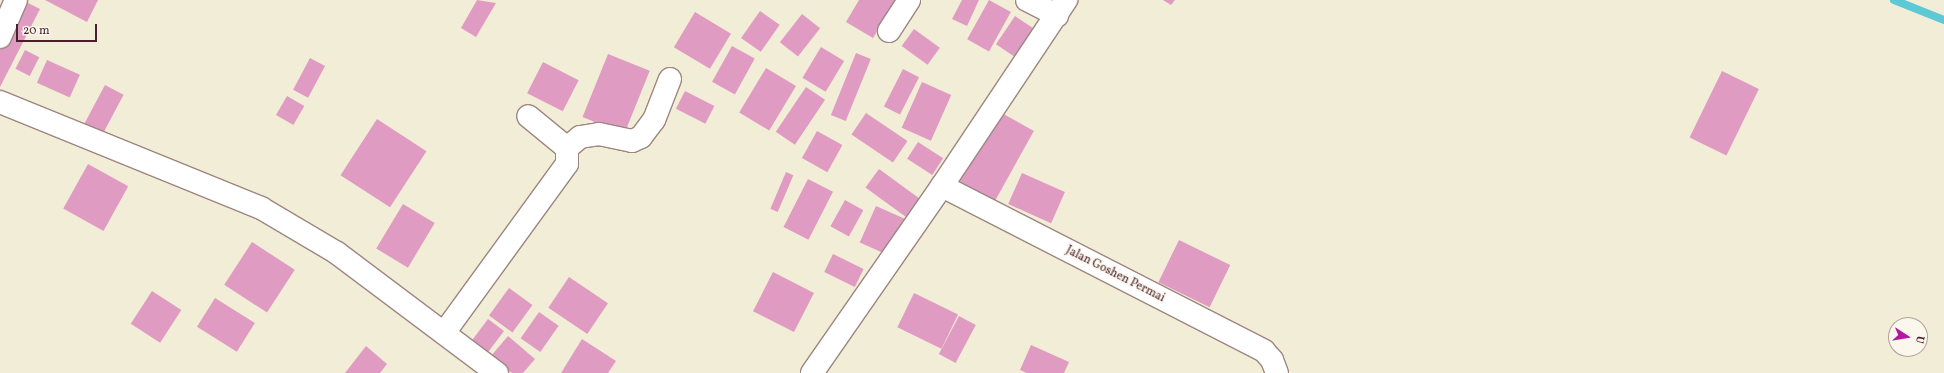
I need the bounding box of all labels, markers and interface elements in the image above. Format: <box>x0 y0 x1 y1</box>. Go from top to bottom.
scale bar <box>18 16 99 42</box>
text: 20 m <box>23 23 50 39</box>
street label: Jalan Goshen Permai <box>1063 244 1167 306</box>
north arrow <box>1888 317 1928 357</box>
text: U <box>1911 334 1927 345</box>

